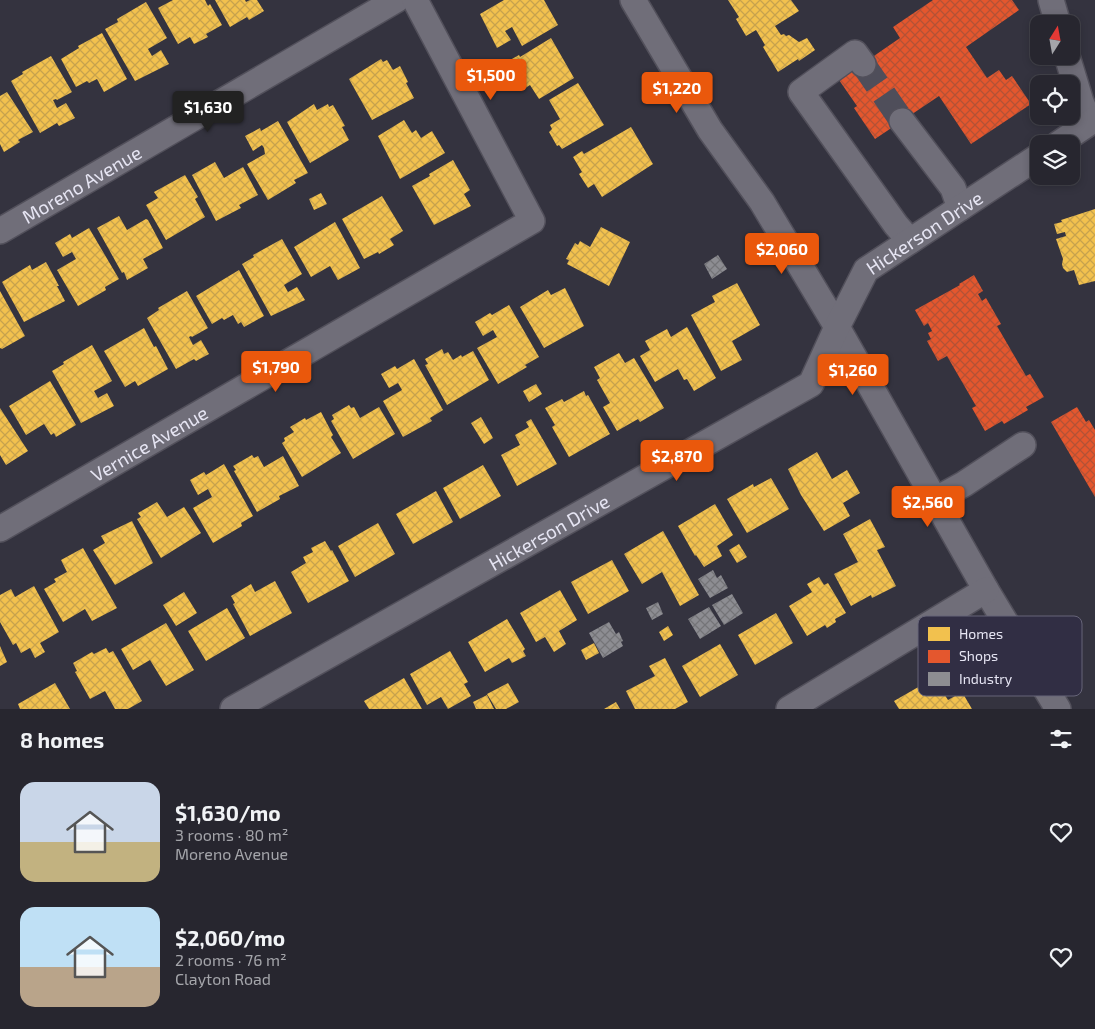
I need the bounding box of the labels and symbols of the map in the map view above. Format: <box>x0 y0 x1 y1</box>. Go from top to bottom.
north arrow <box>1030 15 1080 65</box>
pin: $1,500 <box>450 58 532 101</box>
pin: $1,220 <box>636 72 718 114</box>
pin: $1,630 <box>167 90 249 133</box>
street label: Moreno Avenue <box>17 140 145 227</box>
street label: Hickerson Drive <box>861 185 986 279</box>
pin: $2,060 <box>741 232 823 275</box>
pin: $1,790 <box>235 350 317 393</box>
pin: $1,260 <box>812 354 894 396</box>
street label: Vernice Avenue <box>86 400 211 486</box>
pin: $2,870 <box>636 440 718 482</box>
pin: $2,560 <box>887 486 969 528</box>
street label: Hickerson Drive <box>484 489 613 575</box>
legend <box>918 616 1082 696</box>
text: Homes <box>959 625 1003 642</box>
text: Shops <box>959 647 998 664</box>
text: Industry <box>959 670 1013 687</box>

